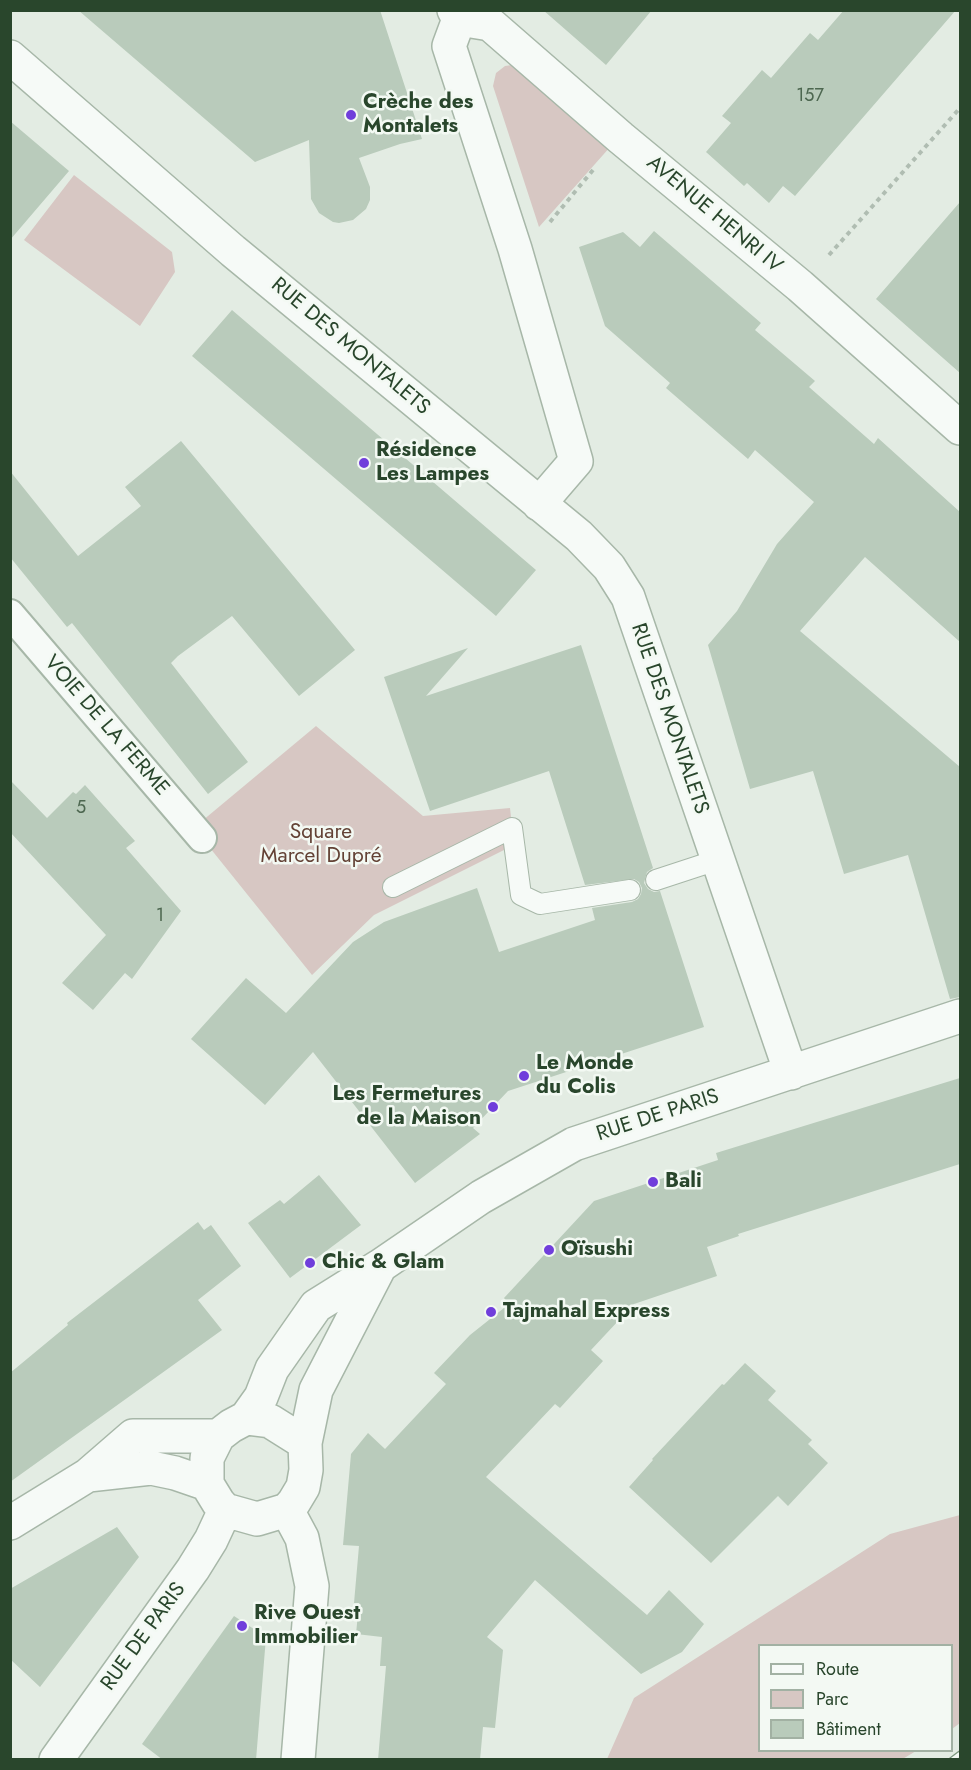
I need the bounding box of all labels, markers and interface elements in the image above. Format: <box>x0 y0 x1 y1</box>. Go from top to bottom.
house number: 157 <box>796 86 824 108</box>
place label: Crèche des Montalets <box>363 90 473 140</box>
marker: Crèche des Montalets <box>344 108 358 122</box>
street label: AVENUE HENRI IV <box>641 151 787 279</box>
street label: RUE DES MONTALETS <box>265 273 435 421</box>
place label: Résidence Les Lampes <box>376 438 489 488</box>
marker: Résidence Les Lampes <box>357 456 371 470</box>
street label: RUE DES MONTALETS <box>625 620 713 818</box>
street label: VOIE DE LA FERME <box>38 651 174 801</box>
house number: 5 <box>76 798 86 820</box>
park label: Square Marcel Dupré <box>261 820 381 870</box>
house number: 1 <box>156 906 164 928</box>
place label: Le Monde du Colis <box>536 1051 634 1101</box>
marker: Le Monde du Colis <box>517 1069 531 1083</box>
place label: Les Fermetures de la Maison <box>332 1082 481 1132</box>
street label: RUE DE PARIS <box>594 1084 722 1148</box>
marker: Les Fermetures de la Maison <box>486 1100 500 1114</box>
place label: Bali <box>665 1169 702 1195</box>
marker: Bali <box>646 1175 660 1189</box>
place label: Oïsushi <box>561 1237 633 1263</box>
marker: Oïsushi <box>542 1243 556 1257</box>
place label: Chic & Glam <box>322 1250 445 1276</box>
marker: Chic & Glam <box>303 1256 317 1270</box>
place label: Tajmahal Express <box>503 1299 670 1325</box>
marker: Tajmahal Express <box>484 1305 498 1319</box>
street label: RUE DE PARIS <box>96 1578 192 1696</box>
place label: Rive Ouest Immobilier <box>254 1601 360 1651</box>
marker: Rive Ouest Immobilier <box>235 1619 249 1633</box>
legend <box>758 1644 953 1752</box>
text: Route <box>816 1656 859 1682</box>
text: Parc <box>816 1686 849 1712</box>
text: Bâtiment <box>816 1716 881 1742</box>

